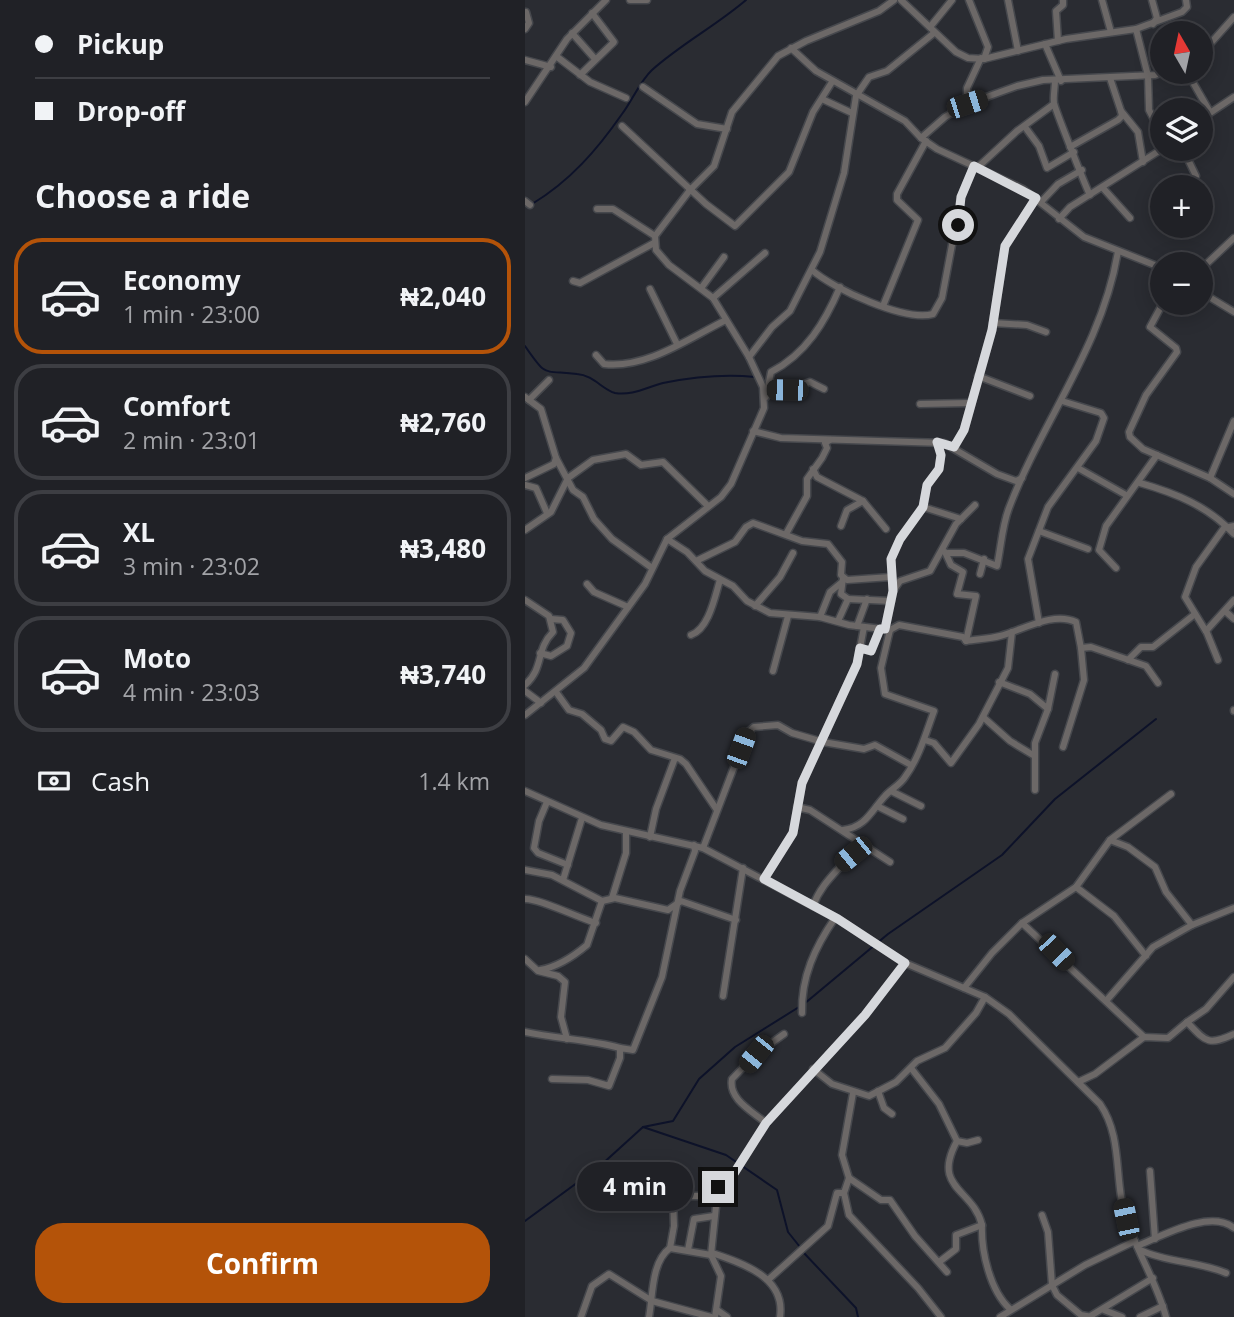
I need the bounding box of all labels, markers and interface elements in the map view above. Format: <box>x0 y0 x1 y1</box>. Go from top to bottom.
north arrow <box>1150 21 1213 84</box>
map controls <box>1150 21 1213 315</box>
text: Pickup <box>77 26 164 62</box>
car <box>944 88 991 120</box>
text: Drop-off <box>77 93 185 129</box>
button: layers <box>1150 98 1213 161</box>
text: Choose a ride <box>35 174 250 217</box>
button: + <box>1150 175 1213 238</box>
route start <box>942 209 974 241</box>
button: − <box>1150 252 1213 315</box>
text: Economy <box>123 262 241 298</box>
icon: car <box>39 265 102 328</box>
text: ₦2,040 <box>400 278 486 314</box>
text: 1 min · 23:00 <box>123 298 260 330</box>
car <box>766 379 809 401</box>
text: Comfort <box>123 388 230 424</box>
icon: car <box>39 391 102 454</box>
text: ₦2,760 <box>400 404 486 440</box>
text: 2 min · 23:01 <box>123 424 260 456</box>
text: XL <box>123 514 155 550</box>
icon: car <box>39 517 102 580</box>
text: ₦3,480 <box>400 530 486 566</box>
text: 3 min · 23:02 <box>123 550 260 582</box>
text: Moto <box>123 640 191 676</box>
icon: car <box>39 643 102 706</box>
text: ₦3,740 <box>400 656 486 692</box>
text: 4 min · 23:03 <box>123 676 260 708</box>
car <box>724 725 759 771</box>
icon: cash <box>35 762 73 800</box>
text: Cash <box>91 763 150 799</box>
text: 1.4 km <box>418 765 490 797</box>
car <box>831 833 876 875</box>
car <box>1034 930 1079 974</box>
car <box>735 1031 778 1077</box>
callout: 4 min <box>578 1162 693 1212</box>
text: 4 min <box>603 1170 667 1202</box>
route end <box>702 1171 734 1203</box>
car <box>1112 1196 1141 1242</box>
button: Confirm <box>35 1223 490 1303</box>

